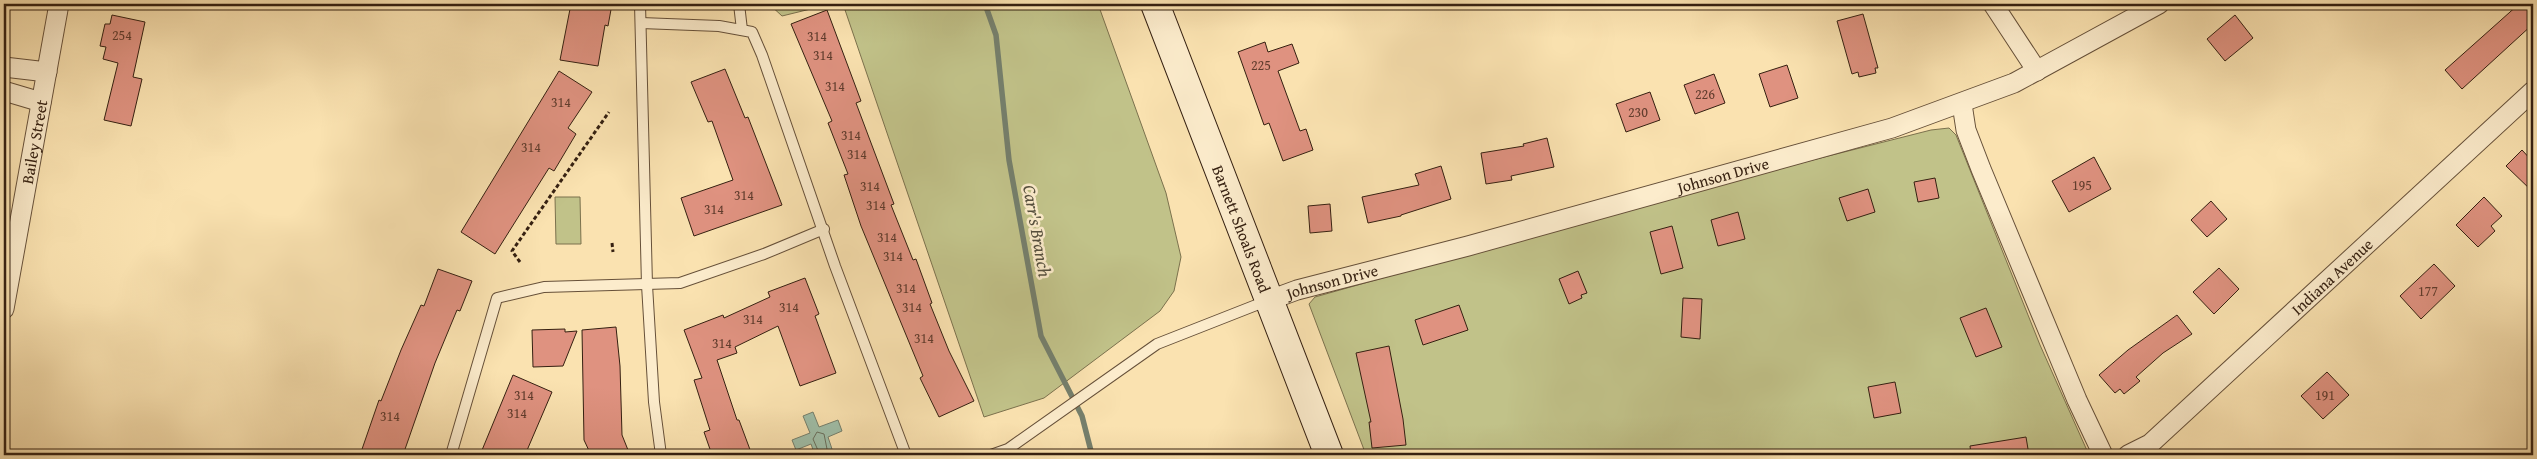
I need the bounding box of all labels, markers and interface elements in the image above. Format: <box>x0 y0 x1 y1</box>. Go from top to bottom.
house number: 254 <box>112 25 132 45</box>
house number: 314 <box>807 26 827 46</box>
house number: 314 <box>813 45 833 65</box>
house number: 225 <box>1251 55 1271 75</box>
house number: 314 <box>825 76 845 96</box>
house number: 226 <box>1695 84 1715 104</box>
house number: 314 <box>551 92 571 112</box>
street label: Bailey Street <box>15 97 54 186</box>
house number: 230 <box>1628 102 1648 122</box>
house number: 314 <box>841 125 861 145</box>
house number: 314 <box>521 137 541 157</box>
house number: 314 <box>847 144 867 164</box>
street label: Johnson Drive <box>1672 151 1772 200</box>
street label: Barnett Shoals Road <box>1206 162 1277 297</box>
house number: 195 <box>2072 175 2092 195</box>
house number: 314 <box>860 176 880 196</box>
water label: Carr's Branch <box>1016 183 1059 279</box>
house number: 314 <box>734 185 754 205</box>
house number: 314 <box>866 195 886 215</box>
house number: 314 <box>704 199 724 219</box>
house number: 314 <box>877 227 897 247</box>
street label: Indiana Avenue <box>2286 232 2378 320</box>
house number: 314 <box>883 246 903 266</box>
street label: Johnson Drive <box>1281 258 1381 306</box>
house number: 314 <box>896 278 916 298</box>
house number: 177 <box>2418 281 2438 301</box>
house number: 314 <box>779 297 799 317</box>
house number: 314 <box>902 297 922 317</box>
house number: 314 <box>743 309 763 329</box>
house number: 314 <box>914 328 934 348</box>
house number: 314 <box>712 333 732 353</box>
house number: 314 <box>514 385 534 405</box>
house number: 191 <box>2315 385 2335 405</box>
house number: 314 <box>507 403 527 423</box>
house number: 314 <box>380 406 400 426</box>

